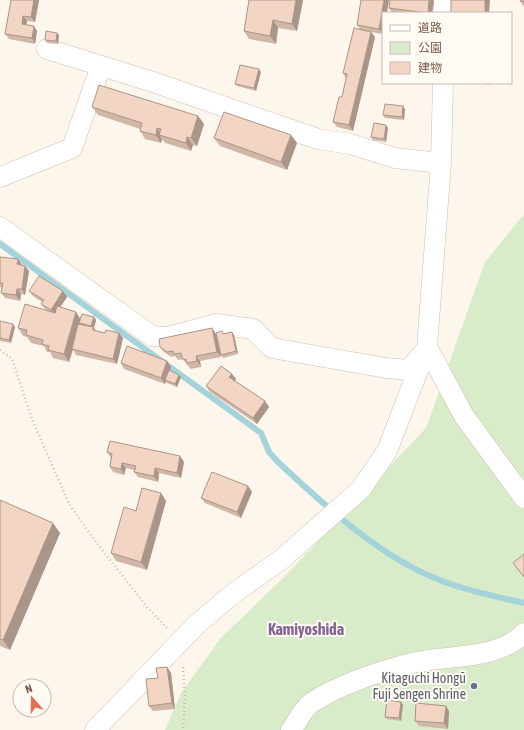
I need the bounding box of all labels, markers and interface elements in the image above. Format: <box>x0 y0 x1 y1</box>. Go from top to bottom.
legend <box>382 12 512 84</box>
text: 道路 <box>418 21 442 35</box>
text: 公園 <box>418 41 442 55</box>
text: 建物 <box>418 61 442 75</box>
district label: Kamiyoshida <box>268 620 344 638</box>
place label: Kitaguchi Hongū Fuji Sengen Shrine <box>372 670 466 702</box>
north arrow <box>12 678 52 718</box>
marker: Kitaguchi Hongū Fuji Sengen Shrine <box>469 681 479 691</box>
text: N <box>23 682 34 695</box>

